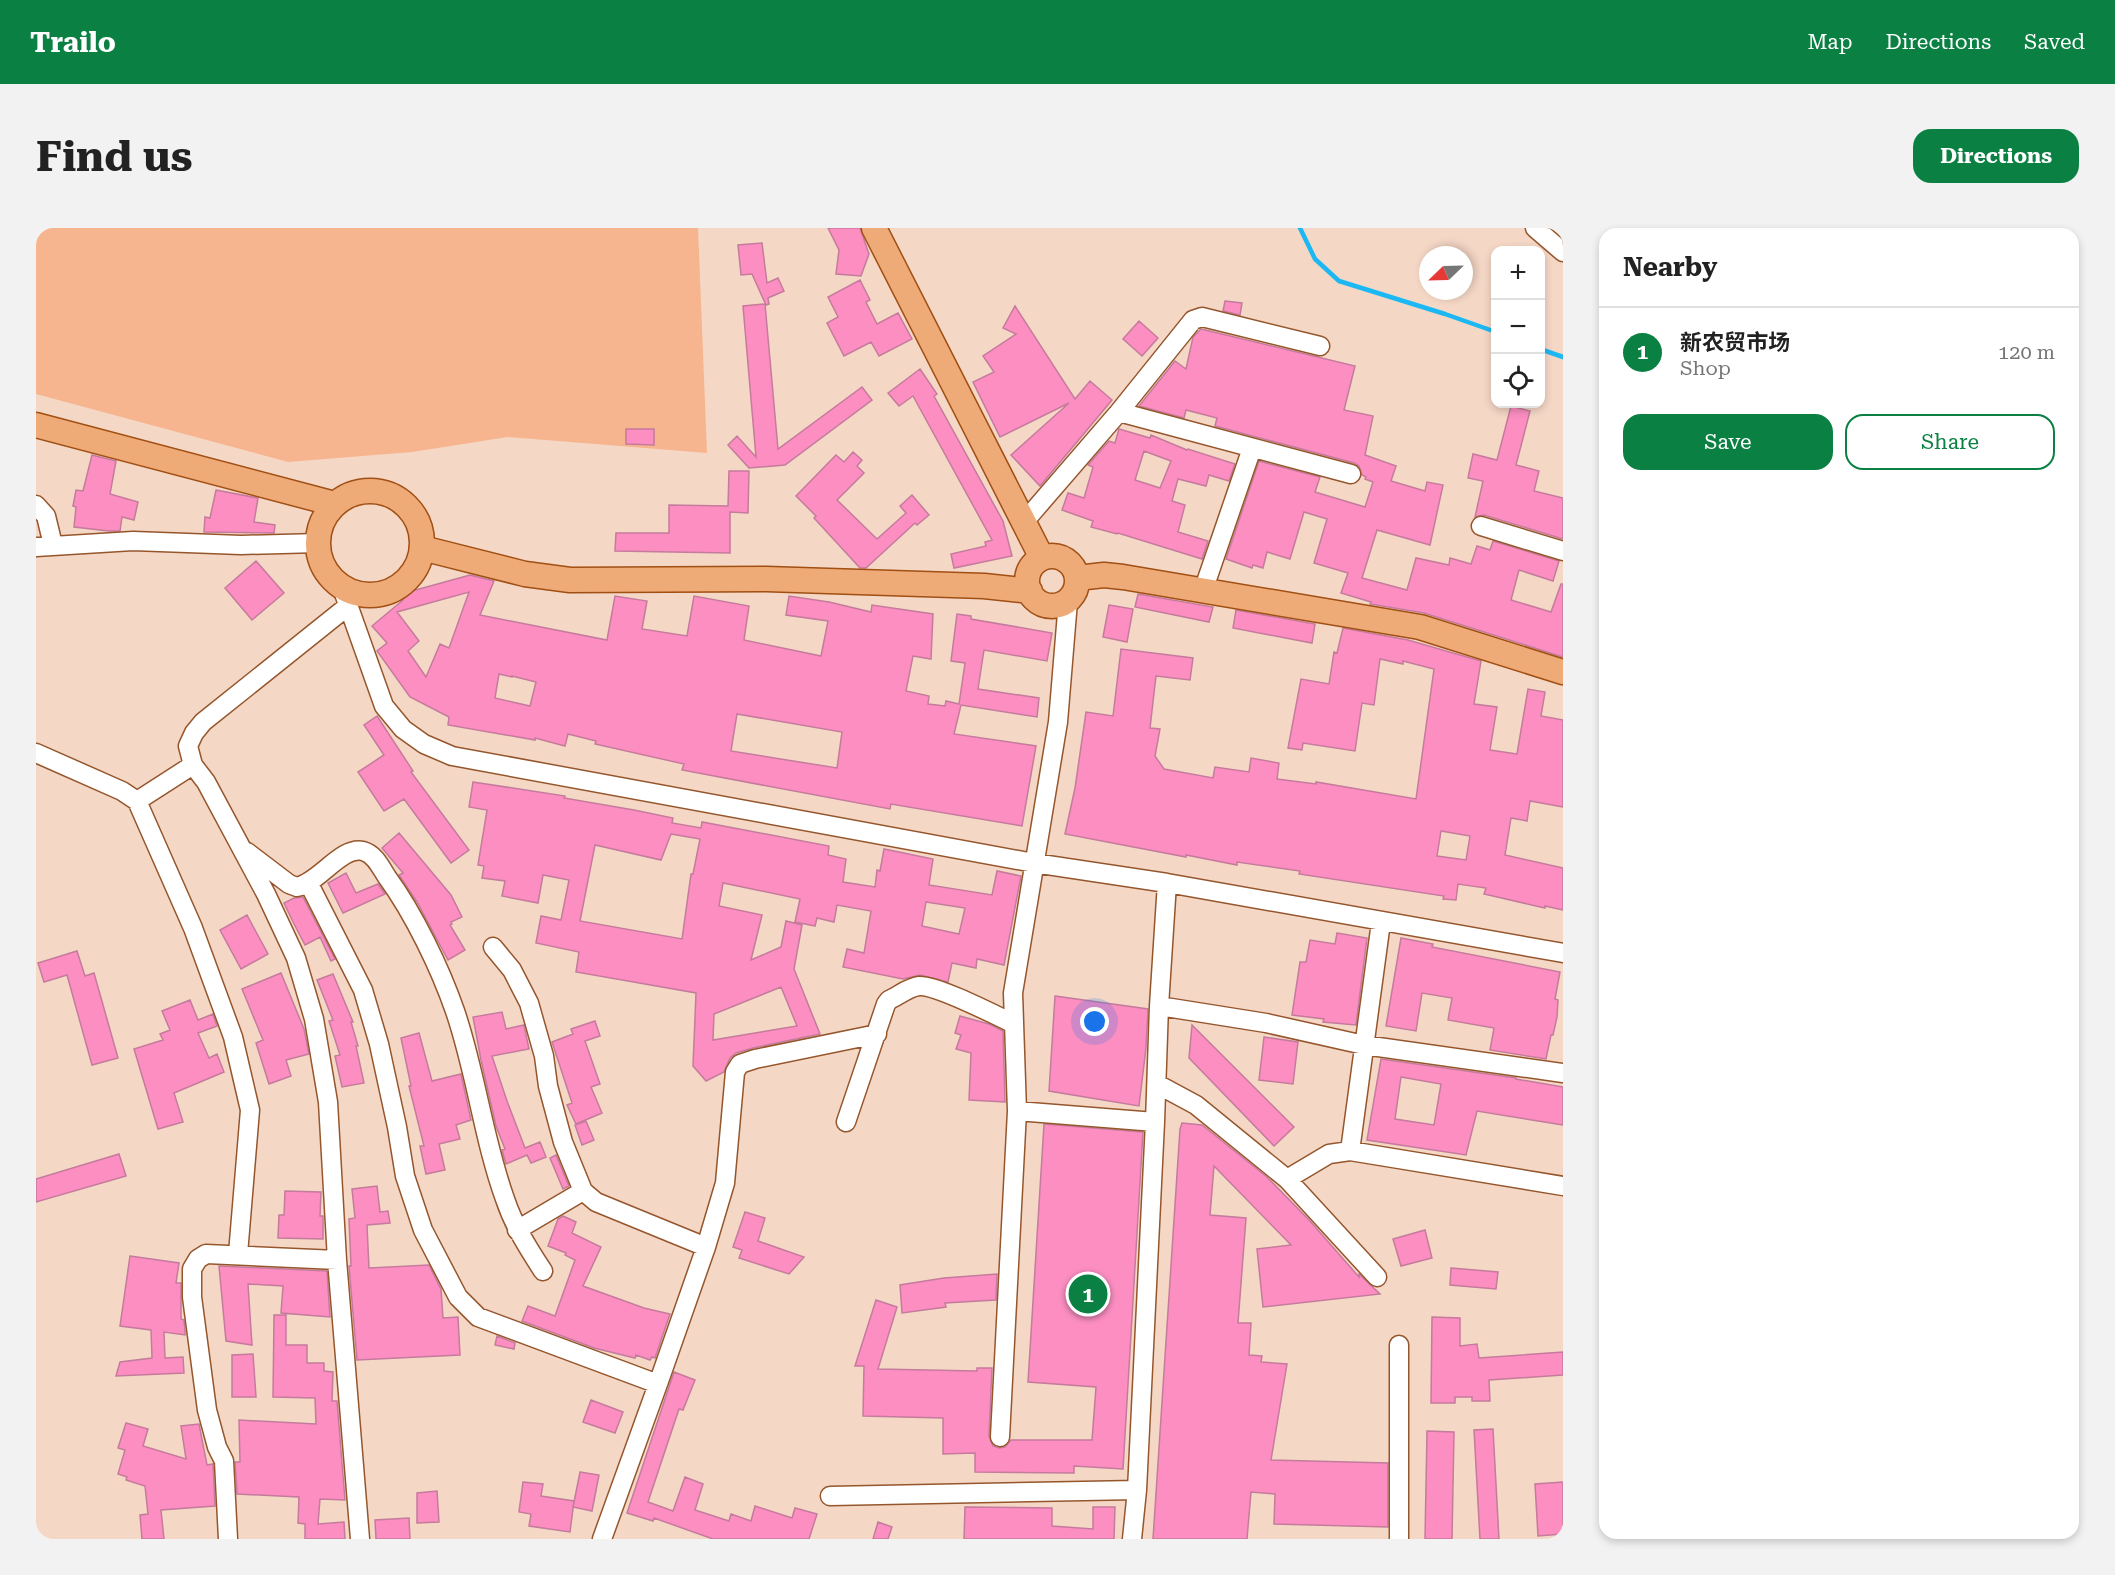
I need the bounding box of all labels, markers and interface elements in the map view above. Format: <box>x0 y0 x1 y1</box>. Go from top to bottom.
text: Trailo <box>30 26 116 59</box>
text: Map <box>1808 30 1852 54</box>
text: Directions <box>1885 30 1991 54</box>
text: Saved <box>2024 30 2085 54</box>
button: Directions <box>1913 129 2079 183</box>
text: Find us <box>36 132 193 181</box>
north arrow <box>1419 246 1473 300</box>
map controls <box>1491 246 1545 408</box>
button: + <box>1491 246 1545 300</box>
text: Nearby <box>1623 252 1717 282</box>
button: − <box>1491 300 1545 354</box>
text: 新农贸市场 <box>1680 330 1790 355</box>
text: 1 <box>1637 340 1648 364</box>
text: 120 m <box>1998 340 2055 364</box>
button: locate <box>1491 354 1545 408</box>
text: Shop <box>1680 356 1731 380</box>
button: Save <box>1623 414 1833 470</box>
button: Share <box>1845 414 2055 470</box>
your location <box>1080 1007 1109 1036</box>
pin: 1 <box>1068 1272 1108 1316</box>

